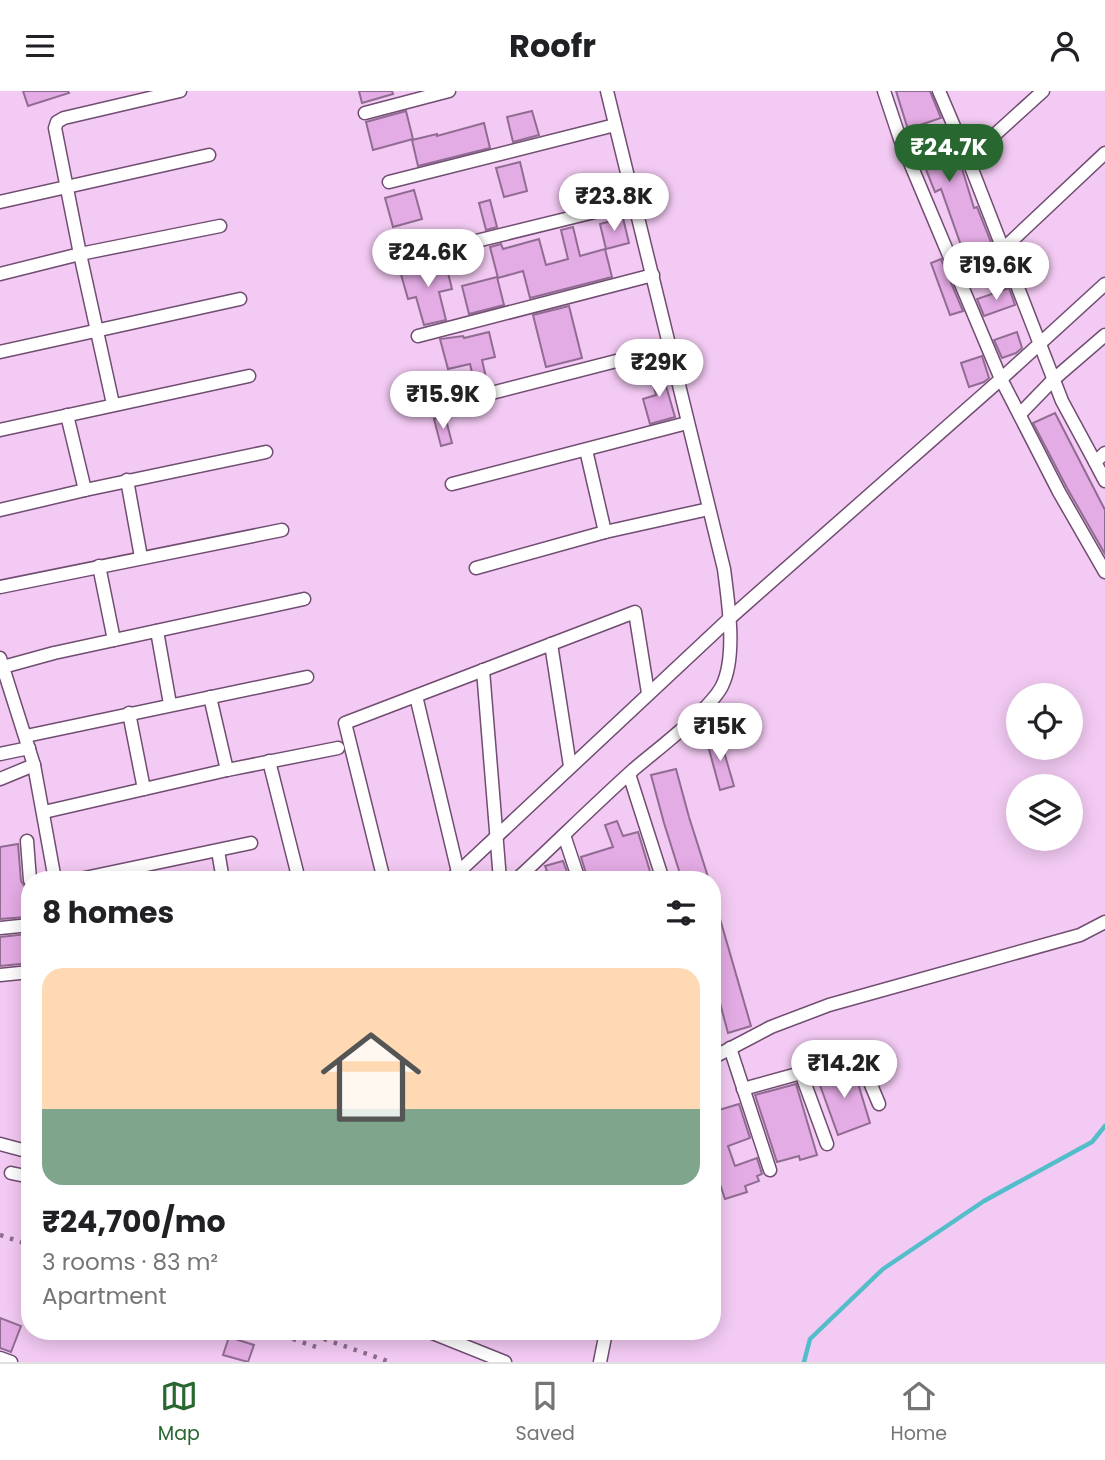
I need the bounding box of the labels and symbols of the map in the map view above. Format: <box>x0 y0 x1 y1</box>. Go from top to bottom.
pin: ₹24.7K <box>892 125 1006 184</box>
pin: ₹23.8K <box>557 173 671 233</box>
pin: ₹24.6K <box>371 229 485 289</box>
pin: ₹19.6K <box>939 243 1053 302</box>
pin: ₹29K <box>618 339 700 399</box>
pin: ₹15.9K <box>386 371 500 431</box>
pin: ₹15K <box>679 703 761 763</box>
pin: ₹14.2K <box>787 1041 901 1100</box>

